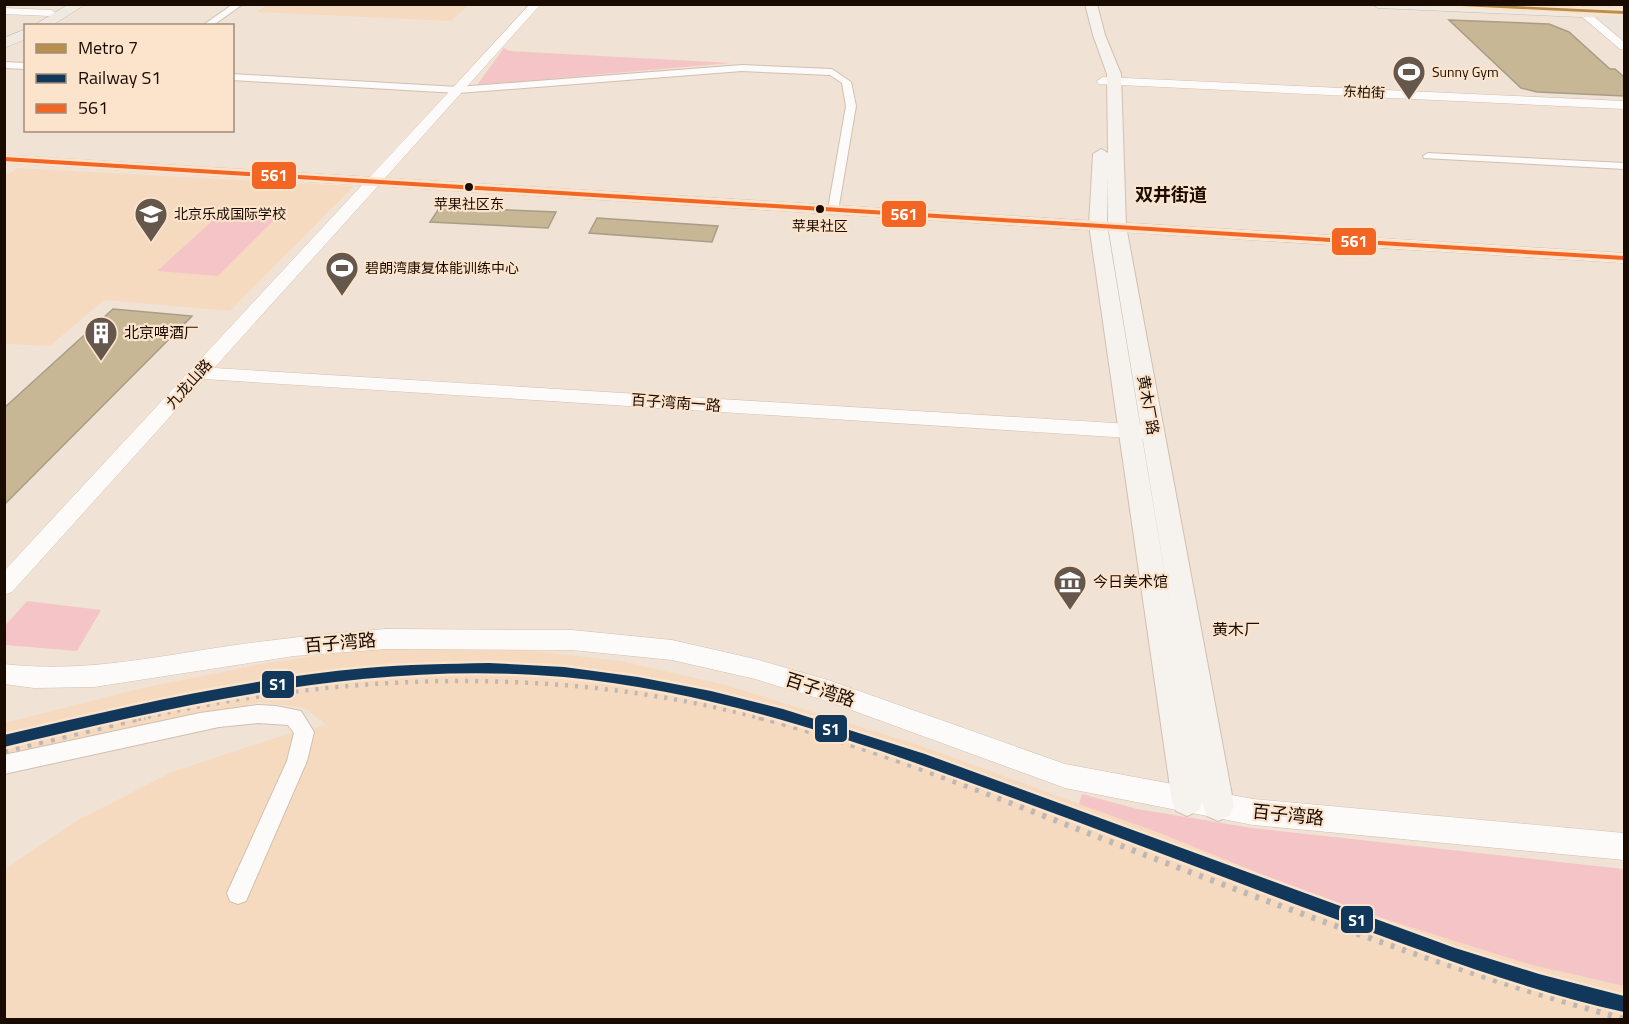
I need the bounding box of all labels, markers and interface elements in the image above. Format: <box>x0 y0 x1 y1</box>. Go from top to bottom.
legend <box>24 24 234 132</box>
text: Metro 7 <box>78 34 138 61</box>
sports icon: Sunny Gym <box>1391 54 1427 101</box>
place label: Sunny Gym <box>1432 61 1499 82</box>
text: Railway S1 <box>78 64 161 91</box>
street label: 东柏街 <box>1343 80 1386 103</box>
text: 561 <box>78 94 108 121</box>
line badge: 561 <box>251 161 297 190</box>
text: 561 <box>261 163 287 187</box>
marker: 苹果社区东 <box>463 181 475 193</box>
district label: 双井街道 <box>1135 181 1207 208</box>
place label: 苹果社区东 <box>434 193 504 214</box>
school or university icon: 北京乐成国际学校 <box>133 196 169 243</box>
line badge: 561 <box>881 200 927 228</box>
text: 561 <box>891 202 917 226</box>
place label: 北京乐成国际学校 <box>174 203 286 224</box>
marker: 苹果社区 <box>814 203 826 215</box>
place label: 苹果社区 <box>792 215 848 236</box>
line badge: 561 <box>1331 227 1377 256</box>
text: 561 <box>1341 229 1367 253</box>
sports icon: 碧朗湾康复体能训练中心 <box>324 250 360 297</box>
place label: 碧朗湾康复体能训练中心 <box>365 257 519 278</box>
building icon: 北京啤酒厂 <box>83 315 119 362</box>
place label: 北京啤酒厂 <box>124 321 199 344</box>
street label: 九龙山路 <box>160 354 217 414</box>
street label: 黄木厂路 <box>1132 373 1165 436</box>
street label: 百子湾南一路 <box>630 388 722 417</box>
museum icon: 今日美术馆 <box>1052 564 1088 611</box>
place label: 今日美术馆 <box>1093 570 1168 593</box>
district label: 黄木厂 <box>1212 617 1260 641</box>
street label: 百子湾路 <box>303 626 377 659</box>
street label: 百子湾路 <box>782 666 859 713</box>
line badge: S1 <box>261 670 295 699</box>
text: S1 <box>269 672 287 696</box>
line badge: S1 <box>814 714 848 743</box>
text: S1 <box>822 717 840 741</box>
street label: 百子湾路 <box>1251 797 1325 832</box>
line badge: S1 <box>1340 905 1374 934</box>
text: S1 <box>1348 908 1366 932</box>

